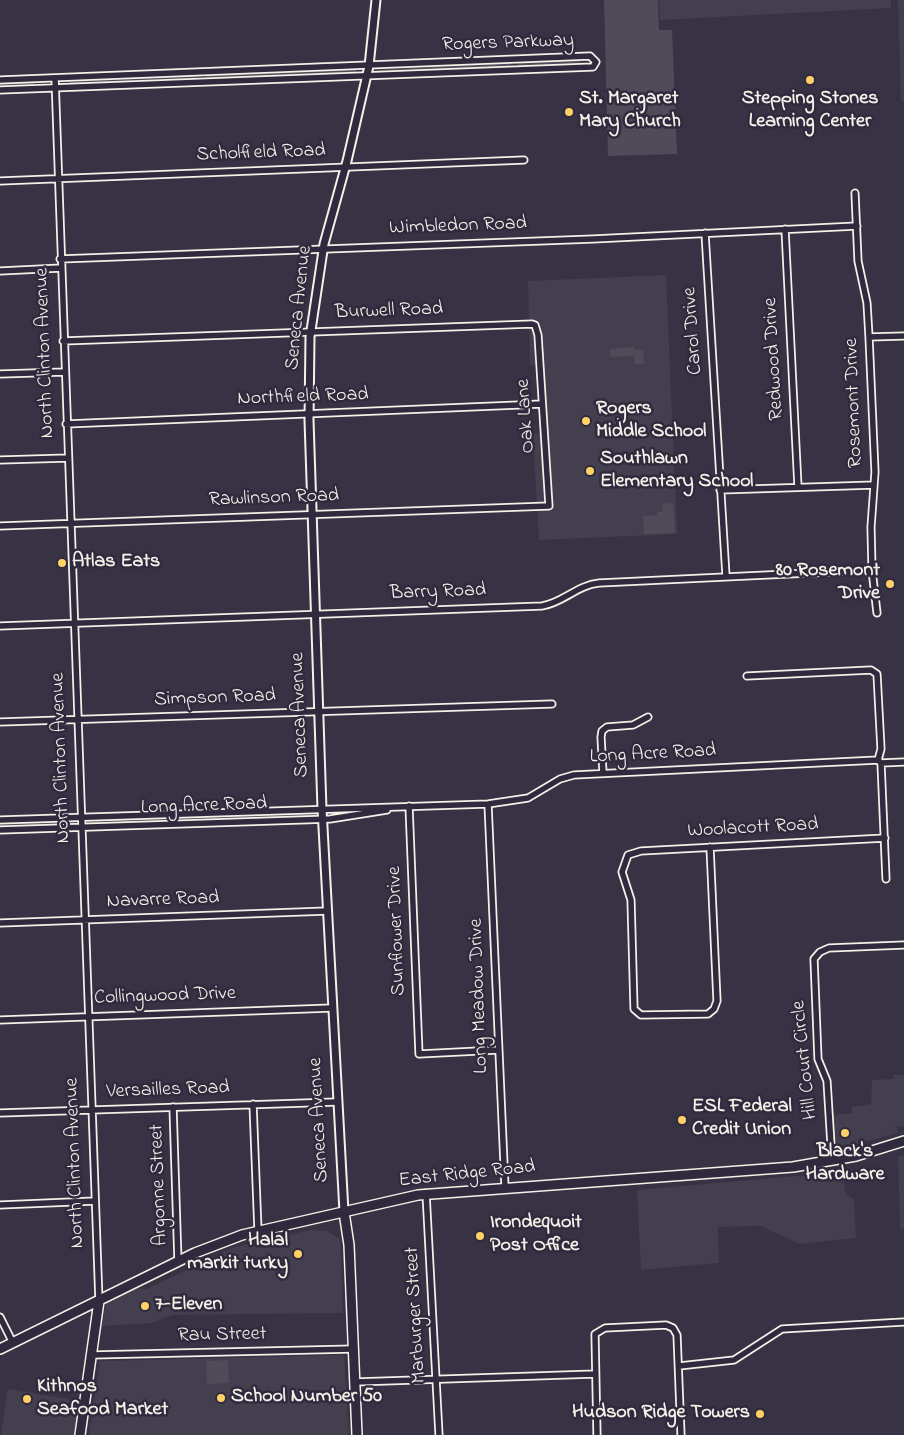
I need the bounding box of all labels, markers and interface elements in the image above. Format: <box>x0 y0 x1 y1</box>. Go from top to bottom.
street label: Rogers Parkway <box>442 30 574 58</box>
marker: Stepping Stones Learning Center <box>804 74 816 86</box>
place label: St. Margaret Mary Church <box>579 88 681 135</box>
place label: Stepping Stones Learning Center <box>742 88 878 135</box>
marker: St. Margaret Mary Church <box>563 106 575 118</box>
street label: Scholfield Road <box>196 140 326 168</box>
street label: Wimbledon Road <box>389 213 527 241</box>
street label: Seneca Avenue <box>282 245 318 371</box>
street label: North Clinton Avenue <box>31 267 61 439</box>
street label: Carol Drive <box>679 286 709 376</box>
street label: Redwood Drive <box>760 297 790 421</box>
street label: Burwell Road <box>334 298 444 326</box>
street label: Rosemont Drive <box>841 338 869 468</box>
street label: Oak Lane <box>512 378 542 454</box>
street label: Northfield Road <box>237 384 369 412</box>
place label: Rogers Middle School <box>596 398 706 445</box>
marker: Rogers Middle School <box>580 415 592 427</box>
place label: Southlawn Elementary School <box>600 448 753 495</box>
marker: Southlawn Elementary School <box>584 465 596 477</box>
street label: Rawlinson Road <box>208 485 340 513</box>
place label: Atlas Eats <box>72 551 160 575</box>
marker: Atlas Eats <box>56 557 68 569</box>
place label: 80 Rosemont Drive <box>776 560 880 607</box>
marker: 80 Rosemont Drive <box>884 578 896 590</box>
street label: Barry Road <box>389 579 487 607</box>
street label: Seneca Avenue <box>287 652 315 778</box>
street label: North Clinton Avenue <box>47 672 77 844</box>
street label: Simpson Road <box>154 685 276 713</box>
street label: Long Acre Road <box>589 740 717 770</box>
street label: Long Acre Road <box>140 793 268 821</box>
street label: Woolacott Road <box>687 814 819 844</box>
street label: Sunflower Drive <box>384 866 412 996</box>
street label: Navarre Road <box>106 887 220 915</box>
street label: Long Meadow Drive <box>465 918 495 1074</box>
street label: Collingwood Drive <box>94 983 236 1011</box>
street label: Hill Court Circle <box>788 999 824 1121</box>
street label: Seneca Avenue <box>305 1057 335 1183</box>
street label: North Clinton Avenue <box>61 1077 91 1249</box>
street label: Versailles Road <box>106 1077 230 1105</box>
place label: ESL Federal Credit Union <box>692 1096 792 1143</box>
marker: ESL Federal Credit Union <box>676 1114 688 1126</box>
street label: Argonne Street <box>146 1124 174 1246</box>
marker: Black's Hardware <box>839 1127 851 1139</box>
place label: Black's Hardware <box>806 1141 884 1188</box>
street label: East Ridge Road <box>398 1156 536 1194</box>
place label: Irondequoit Post Office <box>490 1212 582 1259</box>
place label: Halal markit turky <box>187 1230 288 1277</box>
marker: Irondequoit Post Office <box>474 1230 486 1242</box>
street label: Marburger Street <box>401 1246 433 1384</box>
marker: Halal markit turky <box>292 1248 304 1260</box>
place label: 7-Eleven <box>155 1294 222 1318</box>
marker: 7-Eleven <box>139 1300 151 1312</box>
street label: Rau Street <box>177 1323 267 1349</box>
place label: Kithnos Seafood Market <box>37 1376 168 1423</box>
place label: School Number 50 <box>231 1386 382 1410</box>
marker: School Number 50 <box>215 1392 227 1404</box>
marker: Kithnos Seafood Market <box>21 1393 33 1405</box>
place label: Hudson Ridge Towers <box>572 1402 750 1426</box>
marker: Hudson Ridge Towers <box>754 1408 766 1420</box>

